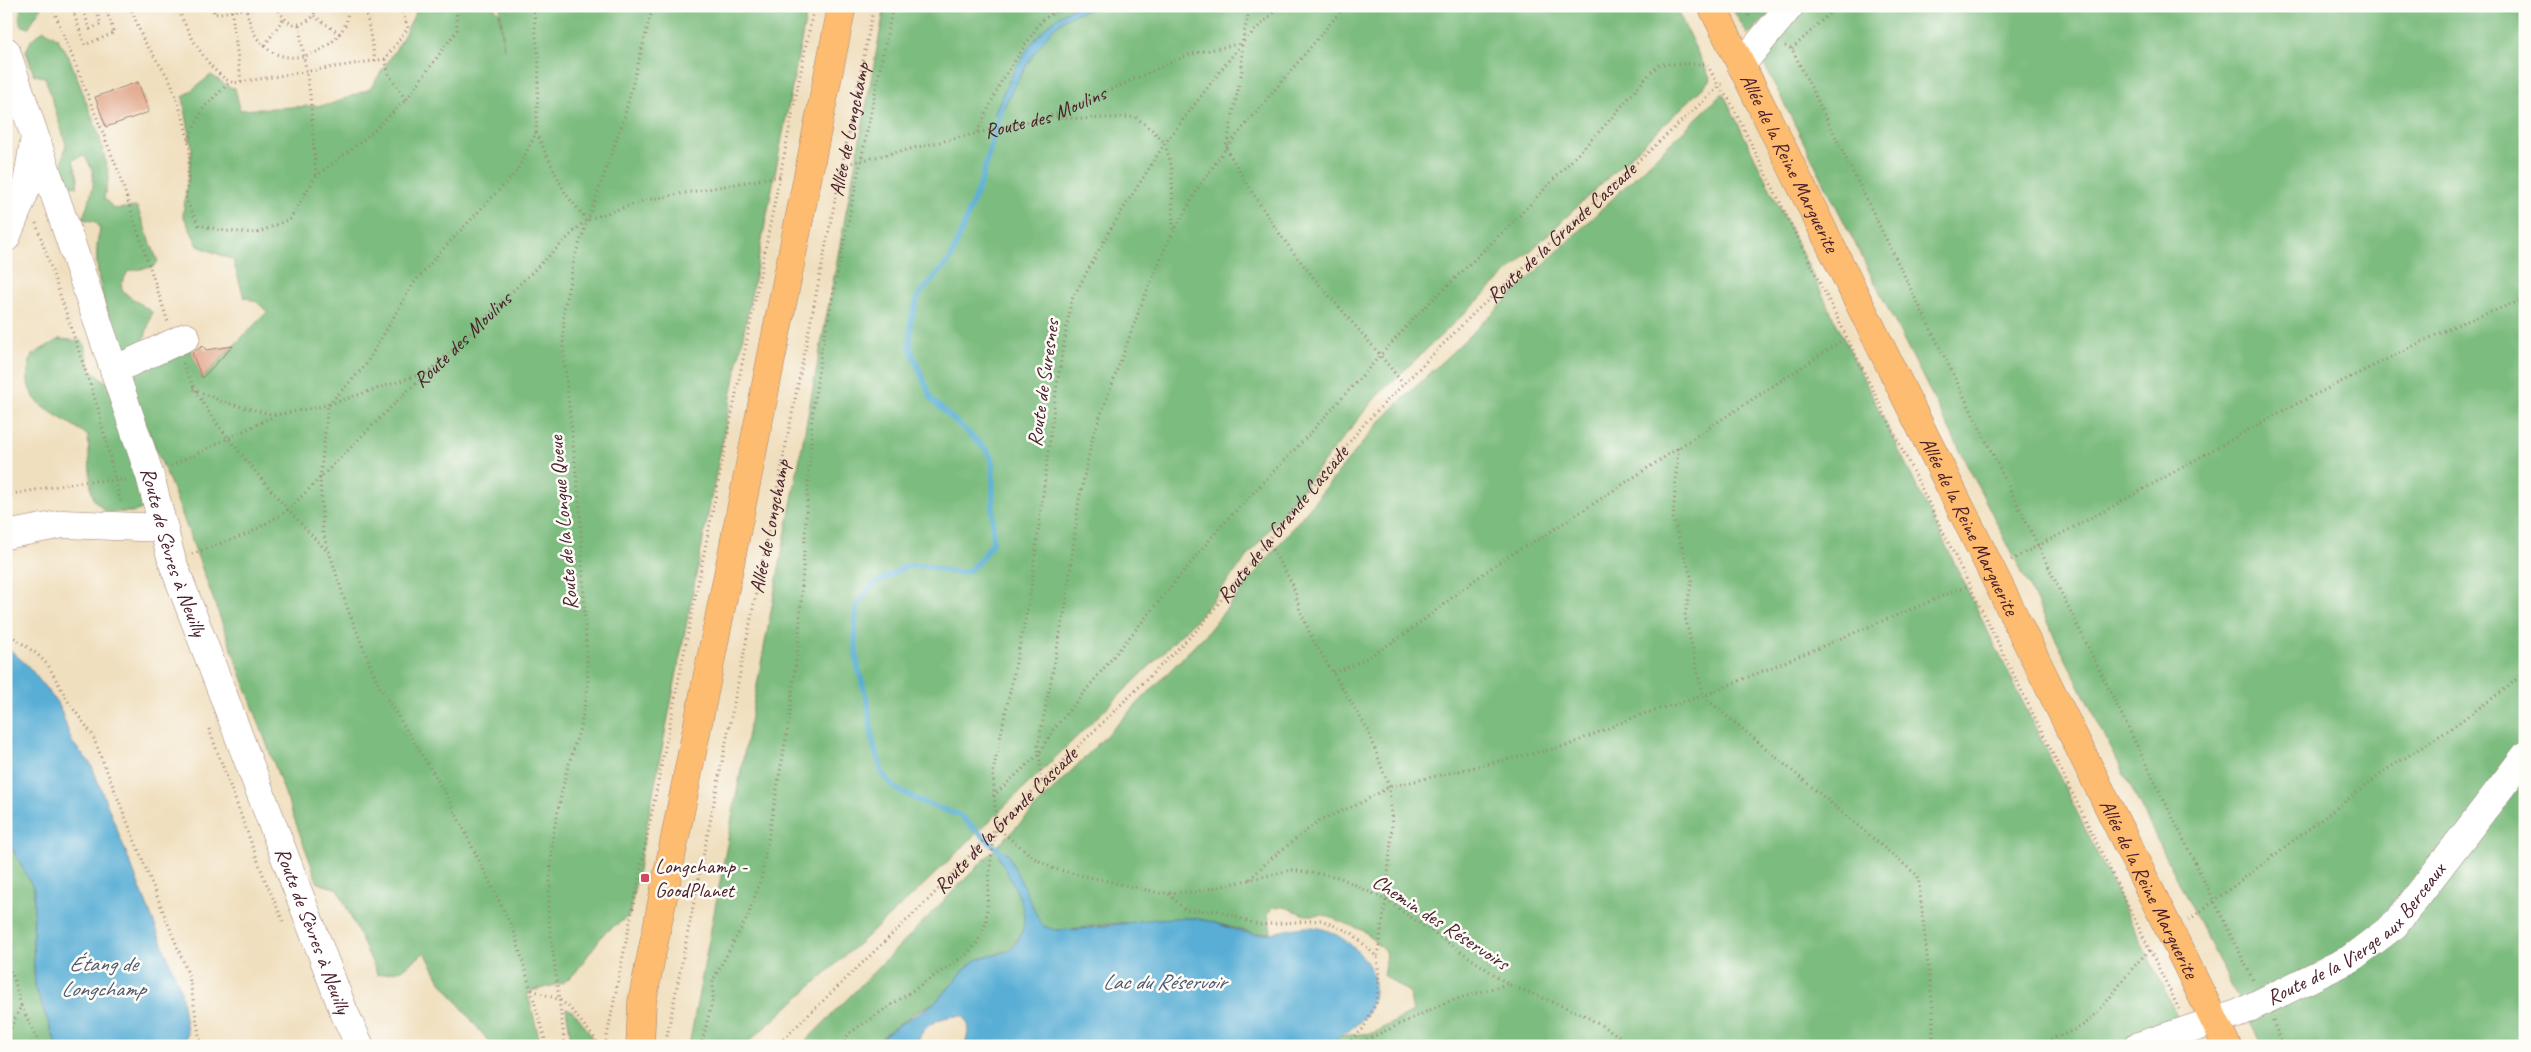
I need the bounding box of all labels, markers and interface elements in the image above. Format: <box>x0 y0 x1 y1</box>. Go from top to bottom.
street label: Allée de Longchamp <box>823 59 876 198</box>
street label: Allée de la Reine Marguerite <box>1734 69 1845 258</box>
street label: Route des Moulins <box>982 79 1112 144</box>
street label: Route de la Grande Cascade <box>1481 155 1643 308</box>
street label: Route des Moulins <box>408 285 518 393</box>
street label: Route de Suresnes <box>1021 316 1065 448</box>
street label: Allée de la Reine Marguerite <box>1914 432 2025 621</box>
street label: Route de la Longue Queue <box>542 434 584 611</box>
street label: Route de la Grande Cascade <box>1211 439 1355 608</box>
street label: Allée de Longchamp <box>743 456 796 596</box>
street label: Route de Sèvres à Neuilly <box>135 464 213 642</box>
street label: Route de la Grande Cascade <box>928 740 1085 899</box>
street label: Allée de la Reine Marguerite <box>2094 795 2205 983</box>
street label: Route de Sèvres à Neuilly <box>269 844 357 1019</box>
place label: Longchamp - GoodPlanet <box>655 853 748 903</box>
street label: Route de la Vierge aux Berceaux <box>2262 856 2452 1011</box>
street label: Chemin des Réservoirs <box>1368 868 1516 977</box>
marker: Longchamp - GoodPlanet <box>639 872 651 884</box>
water label: Étang de Longchamp <box>61 950 148 1003</box>
water label: Lac du Réservoir <box>1103 968 1229 996</box>

